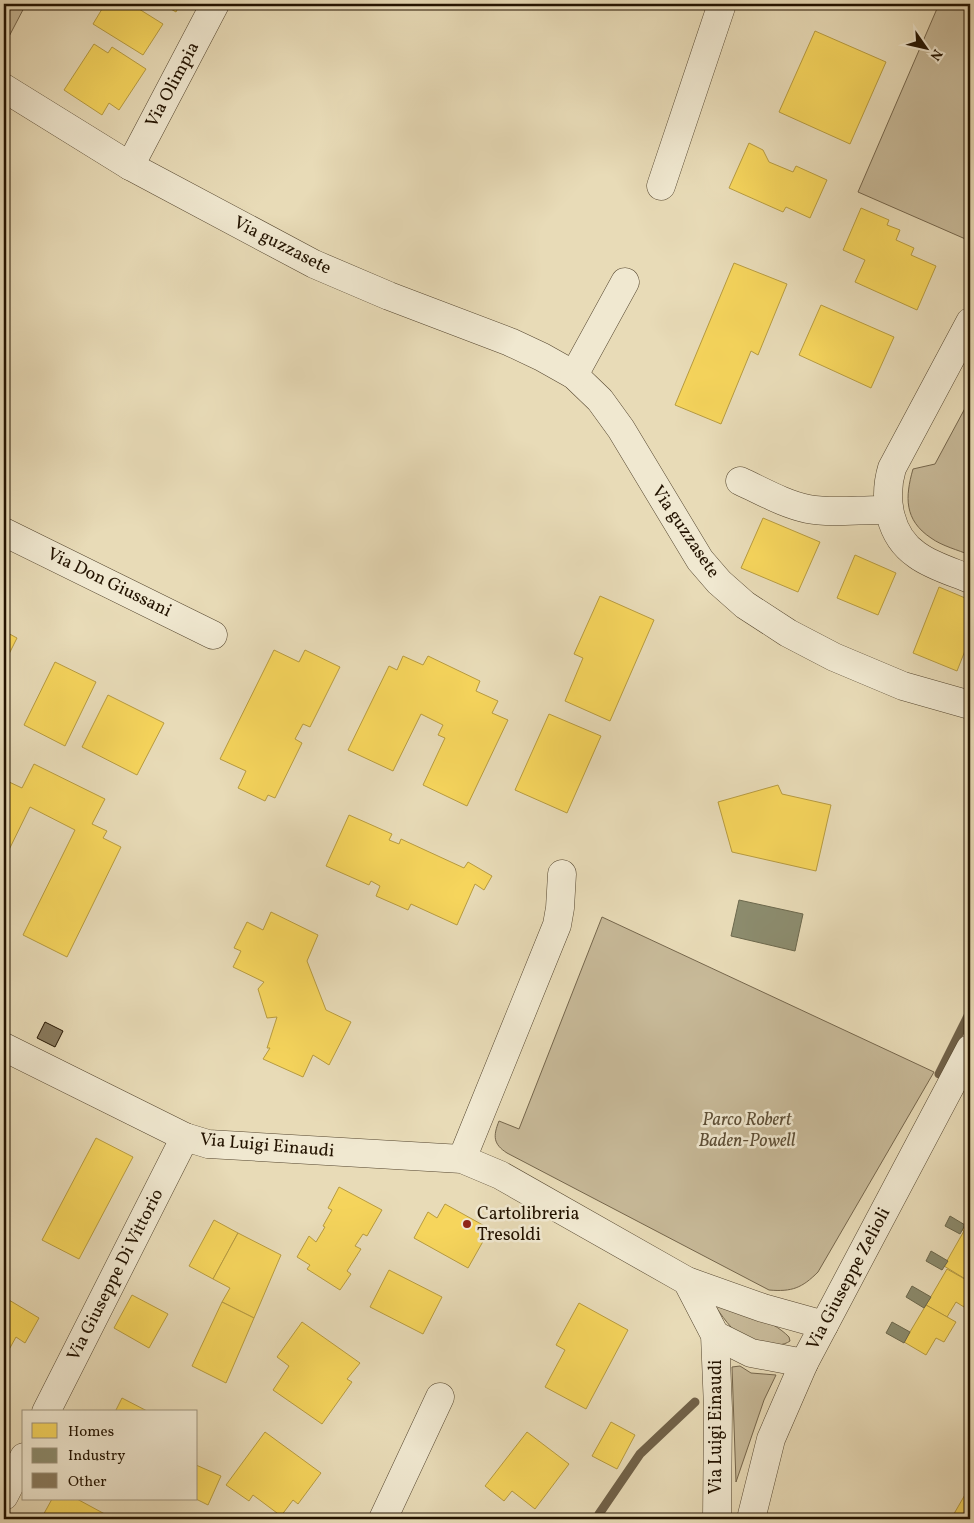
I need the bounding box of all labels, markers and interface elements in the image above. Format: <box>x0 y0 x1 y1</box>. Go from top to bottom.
north arrow <box>902 22 952 72</box>
street label: Via Olimpia <box>140 38 206 132</box>
text: N <box>925 45 946 64</box>
street label: Via guzzasete <box>229 211 335 281</box>
street label: Via guzzasete <box>645 481 725 583</box>
street label: Via Don Giussani <box>43 542 175 624</box>
park label: Parco Robert Baden-Powell <box>698 1108 796 1154</box>
street label: Via Luigi Einaudi <box>199 1128 335 1164</box>
street label: Via Giuseppe Di Vittorio <box>62 1185 170 1365</box>
place label: Cartolibreria Tresoldi <box>477 1202 579 1248</box>
street label: Via Giuseppe Zelioli <box>801 1203 897 1355</box>
marker: Cartolibreria Tresoldi <box>461 1218 473 1230</box>
street label: Via Luigi Einaudi <box>704 1360 729 1494</box>
legend <box>22 1410 198 1500</box>
text: Homes <box>68 1422 114 1443</box>
text: Industry <box>68 1446 125 1467</box>
text: Other <box>68 1472 107 1493</box>

